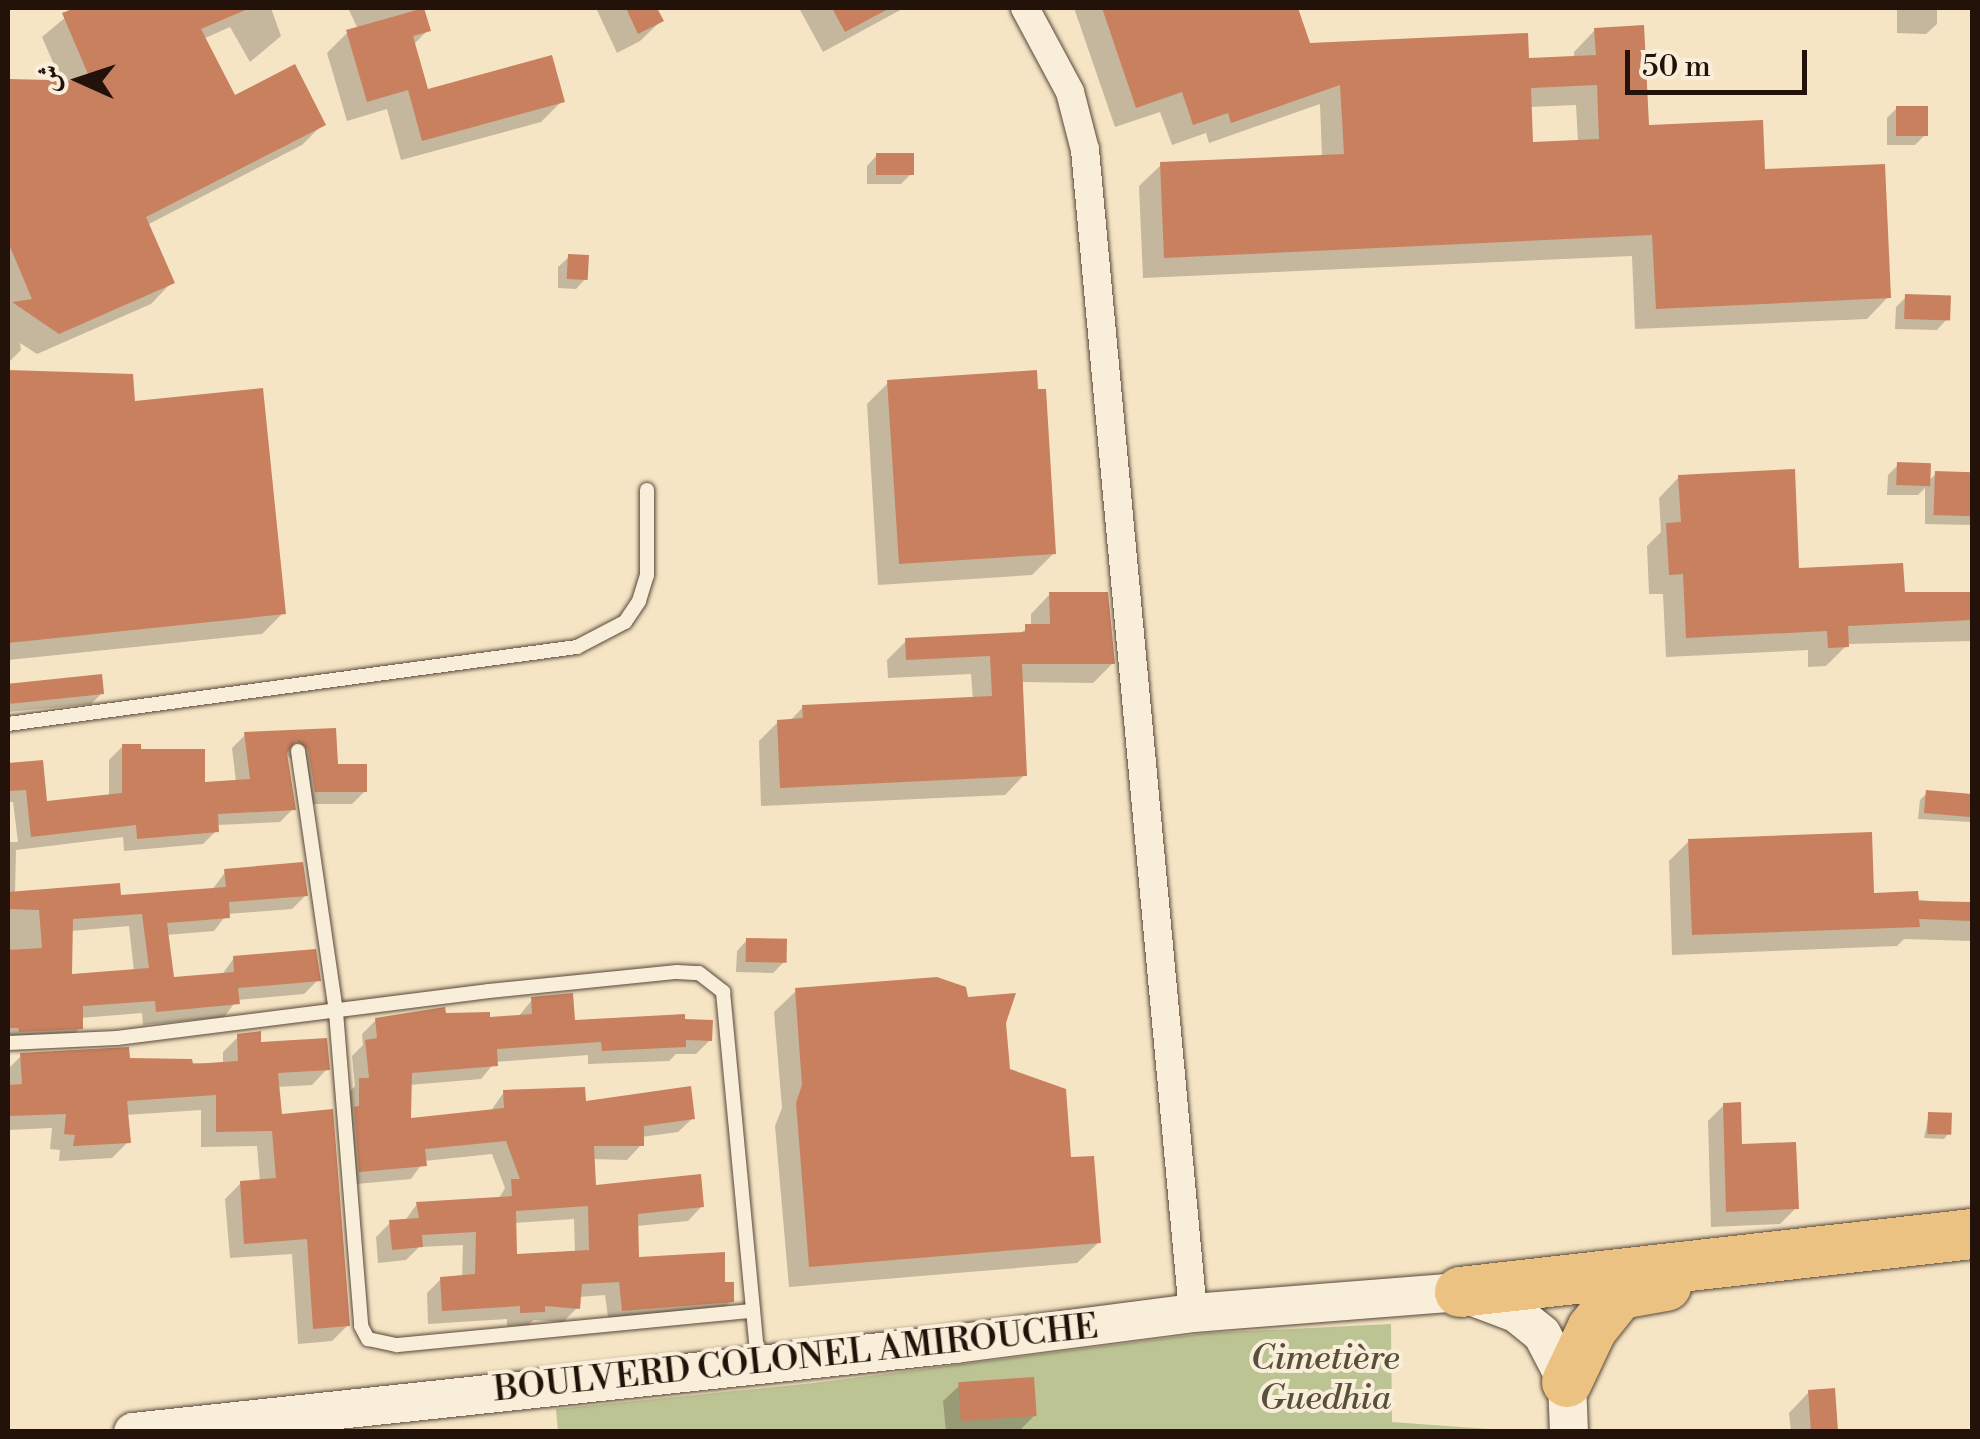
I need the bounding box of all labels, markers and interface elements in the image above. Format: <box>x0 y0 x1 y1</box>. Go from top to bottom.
north arrow <box>30 30 130 130</box>
scale bar <box>1630 30 1812 92</box>
text: 50 m <box>1642 48 1711 86</box>
text: ش <box>31 64 68 93</box>
street label: BOULVERD COLONEL AMIROUCHE <box>492 1306 1100 1412</box>
park label: Cimetière Guedhia <box>1251 1338 1399 1420</box>

